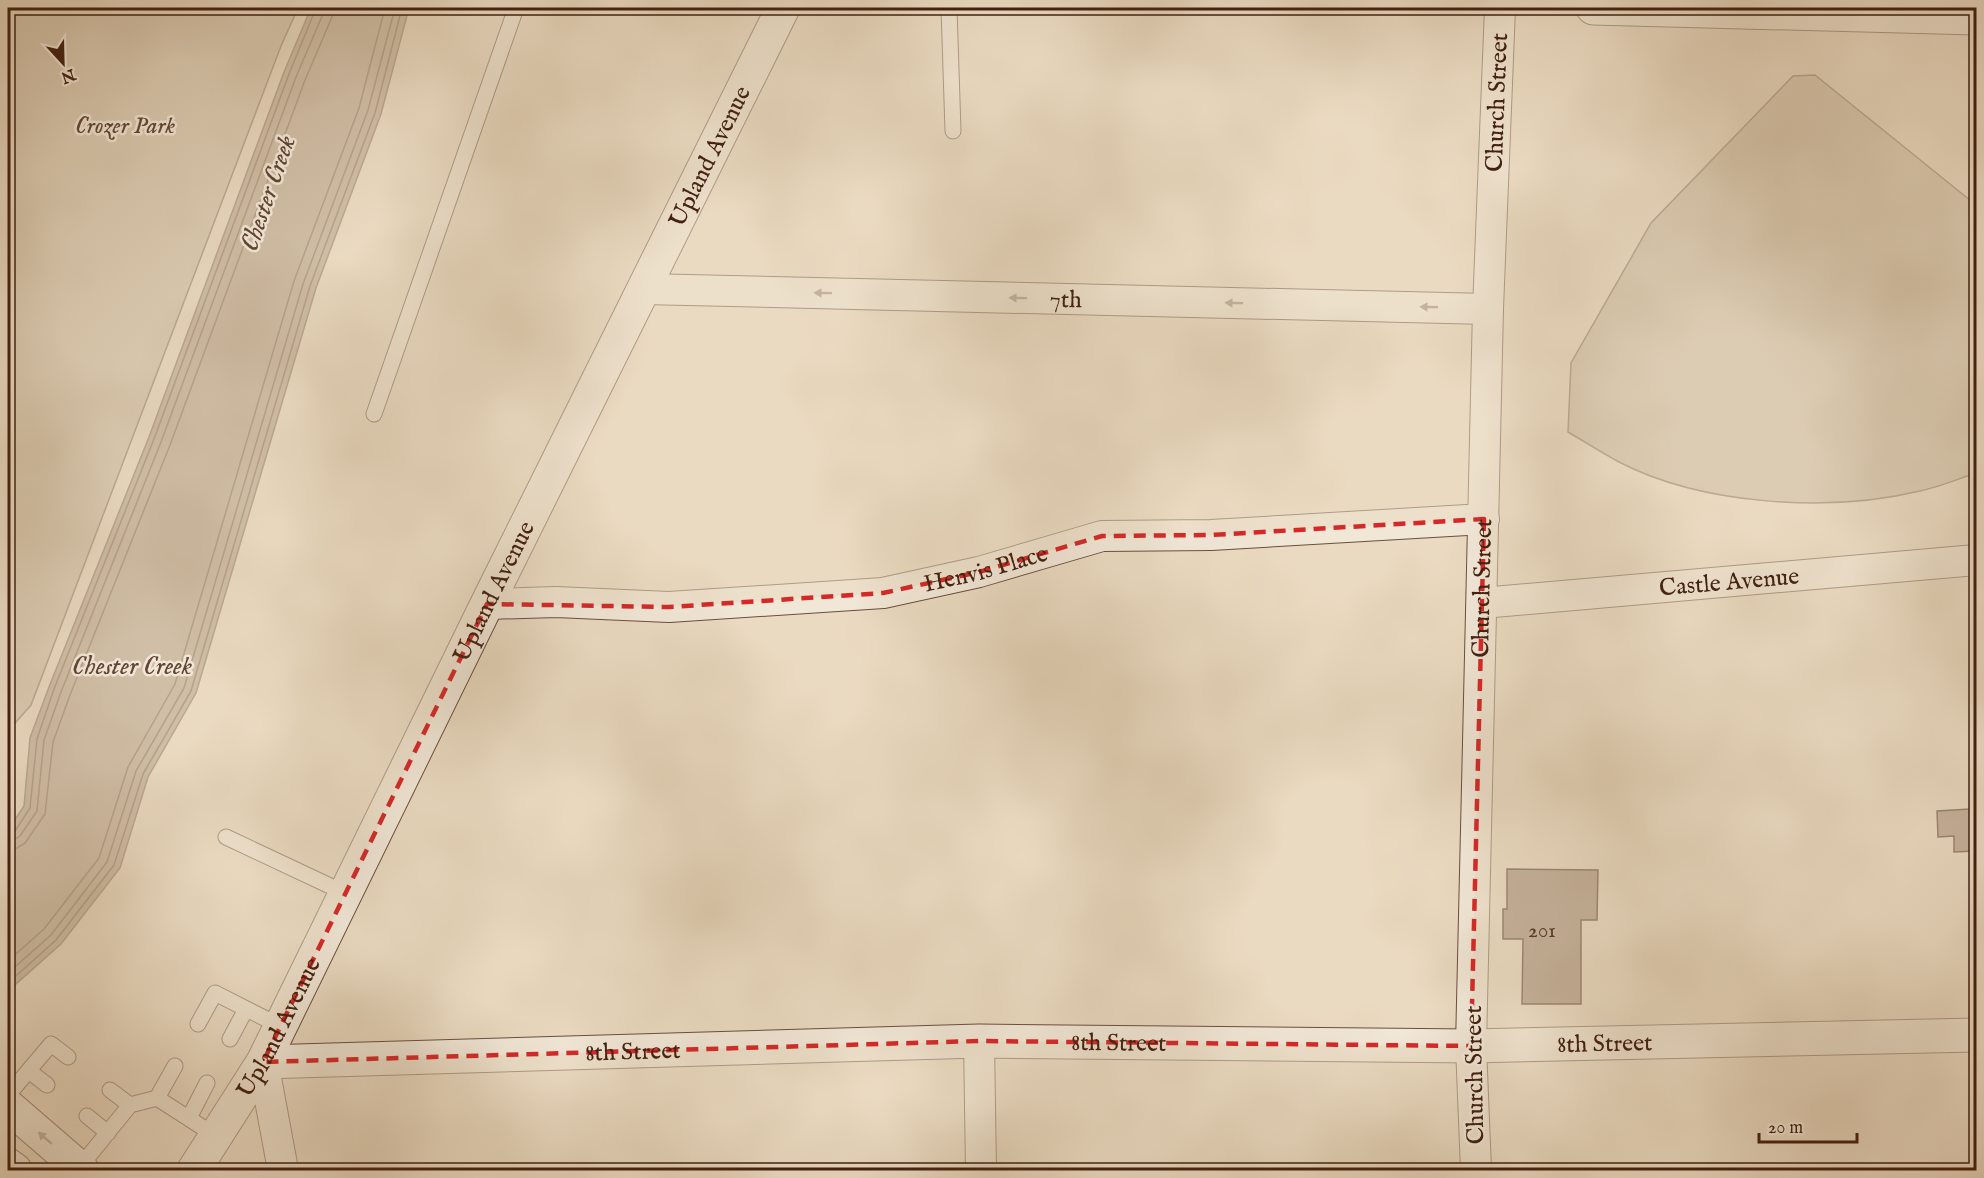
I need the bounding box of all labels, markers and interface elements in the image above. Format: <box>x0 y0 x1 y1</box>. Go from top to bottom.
street label: Church Street <box>1479 32 1516 173</box>
north arrow <box>33 33 93 93</box>
text: N <box>58 63 79 87</box>
street label: Upland Avenue <box>663 81 759 233</box>
park label: Crozer Park <box>75 111 175 142</box>
water label: Chester Creek <box>233 131 304 256</box>
street label: 7th <box>1049 285 1083 316</box>
one-way arrow <box>814 288 833 298</box>
one-way arrow <box>1009 293 1028 302</box>
one-way arrow <box>1225 298 1244 307</box>
one-way arrow <box>1420 303 1439 312</box>
street label: Upland Avenue <box>447 516 543 668</box>
street label: Church Street <box>1466 518 1500 658</box>
street label: Henvis Place <box>921 539 1051 601</box>
street label: Castle Avenue <box>1658 561 1800 605</box>
water label: Chester Creek <box>72 650 193 683</box>
house number: 201 <box>1528 918 1556 945</box>
street label: Upland Avenue <box>230 953 329 1104</box>
street label: Church Street <box>1459 1005 1492 1145</box>
street label: 8th Street <box>1071 1028 1167 1060</box>
street label: 8th Street <box>1557 1028 1653 1061</box>
street label: 8th Street <box>585 1036 681 1070</box>
scale bar <box>1759 1106 1856 1144</box>
text: 20 m <box>1768 1117 1803 1140</box>
one-way arrow <box>37 1131 52 1145</box>

